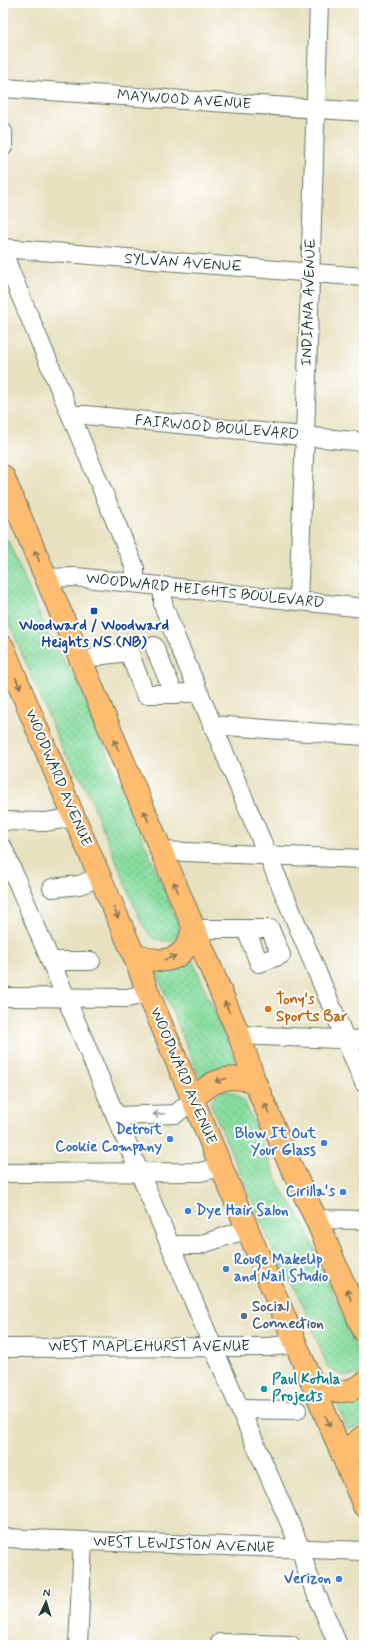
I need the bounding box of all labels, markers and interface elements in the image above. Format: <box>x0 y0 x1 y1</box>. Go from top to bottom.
street label: MAYWOOD AVENUE <box>116 85 252 115</box>
street label: INDIANA AVENUE <box>297 237 321 366</box>
street label: SYLVAN AVENUE <box>123 249 243 277</box>
street label: FAIRWOOD BOULEVARD <box>134 411 300 445</box>
one-way arrow <box>32 550 40 562</box>
street label: WOODWARD HEIGHTS BOULEVARD <box>85 569 325 613</box>
marker: Woodward / Woodward Heights NS (NB) <box>89 606 99 616</box>
place label: Woodward / Woodward Heights NS (NB) <box>18 616 169 654</box>
one-way arrow <box>15 676 22 688</box>
street label: WOODWARD AVENUE <box>20 706 96 850</box>
one-way arrow <box>112 740 119 752</box>
one-way arrow <box>142 810 149 822</box>
one-way arrow <box>171 881 179 893</box>
one-way arrow <box>113 907 120 919</box>
one-way arrow <box>163 954 176 961</box>
place label: Tony's Sports Bar <box>276 990 348 1027</box>
one-way arrow <box>222 1001 230 1013</box>
street label: WOODWARD AVENUE <box>145 1004 221 1148</box>
marker: Tony's Sports Bar <box>263 1004 273 1014</box>
one-way arrow <box>215 1077 228 1084</box>
one-way arrow <box>262 1104 270 1116</box>
one-way arrow <box>153 1111 166 1118</box>
place label: Detroit Cookie Company <box>55 1120 163 1157</box>
place label: Blow It Out Your Glass <box>235 1124 317 1161</box>
marker: Detroit Cookie Company <box>165 1134 175 1144</box>
marker: Blow It Out Your Glass <box>319 1138 329 1148</box>
place label: Cirilla's <box>286 1182 335 1202</box>
marker: Cirilla's <box>338 1187 348 1197</box>
place label: Dye Hair Salon <box>196 1201 289 1221</box>
marker: Dye Hair Salon <box>183 1206 193 1216</box>
place label: Rouge MakeUp and Nail Studio <box>234 1250 328 1287</box>
marker: Rouge MakeUp and Nail Studio <box>221 1264 231 1274</box>
one-way arrow <box>344 1289 352 1301</box>
place label: Social Connection <box>252 1297 324 1334</box>
marker: Social Connection <box>239 1311 249 1321</box>
street label: WEST MAPLEHURST AVENUE <box>48 1337 250 1357</box>
place label: Paul Kotula Projects <box>272 1370 341 1407</box>
marker: Paul Kotula Projects <box>259 1384 269 1394</box>
one-way arrow <box>325 1415 333 1427</box>
street label: WEST LEWISTON AVENUE <box>93 1532 275 1558</box>
place label: Verizon <box>284 1569 331 1589</box>
marker: Verizon <box>334 1574 344 1584</box>
north arrow <box>26 1582 66 1622</box>
text: N <box>42 1586 51 1600</box>

